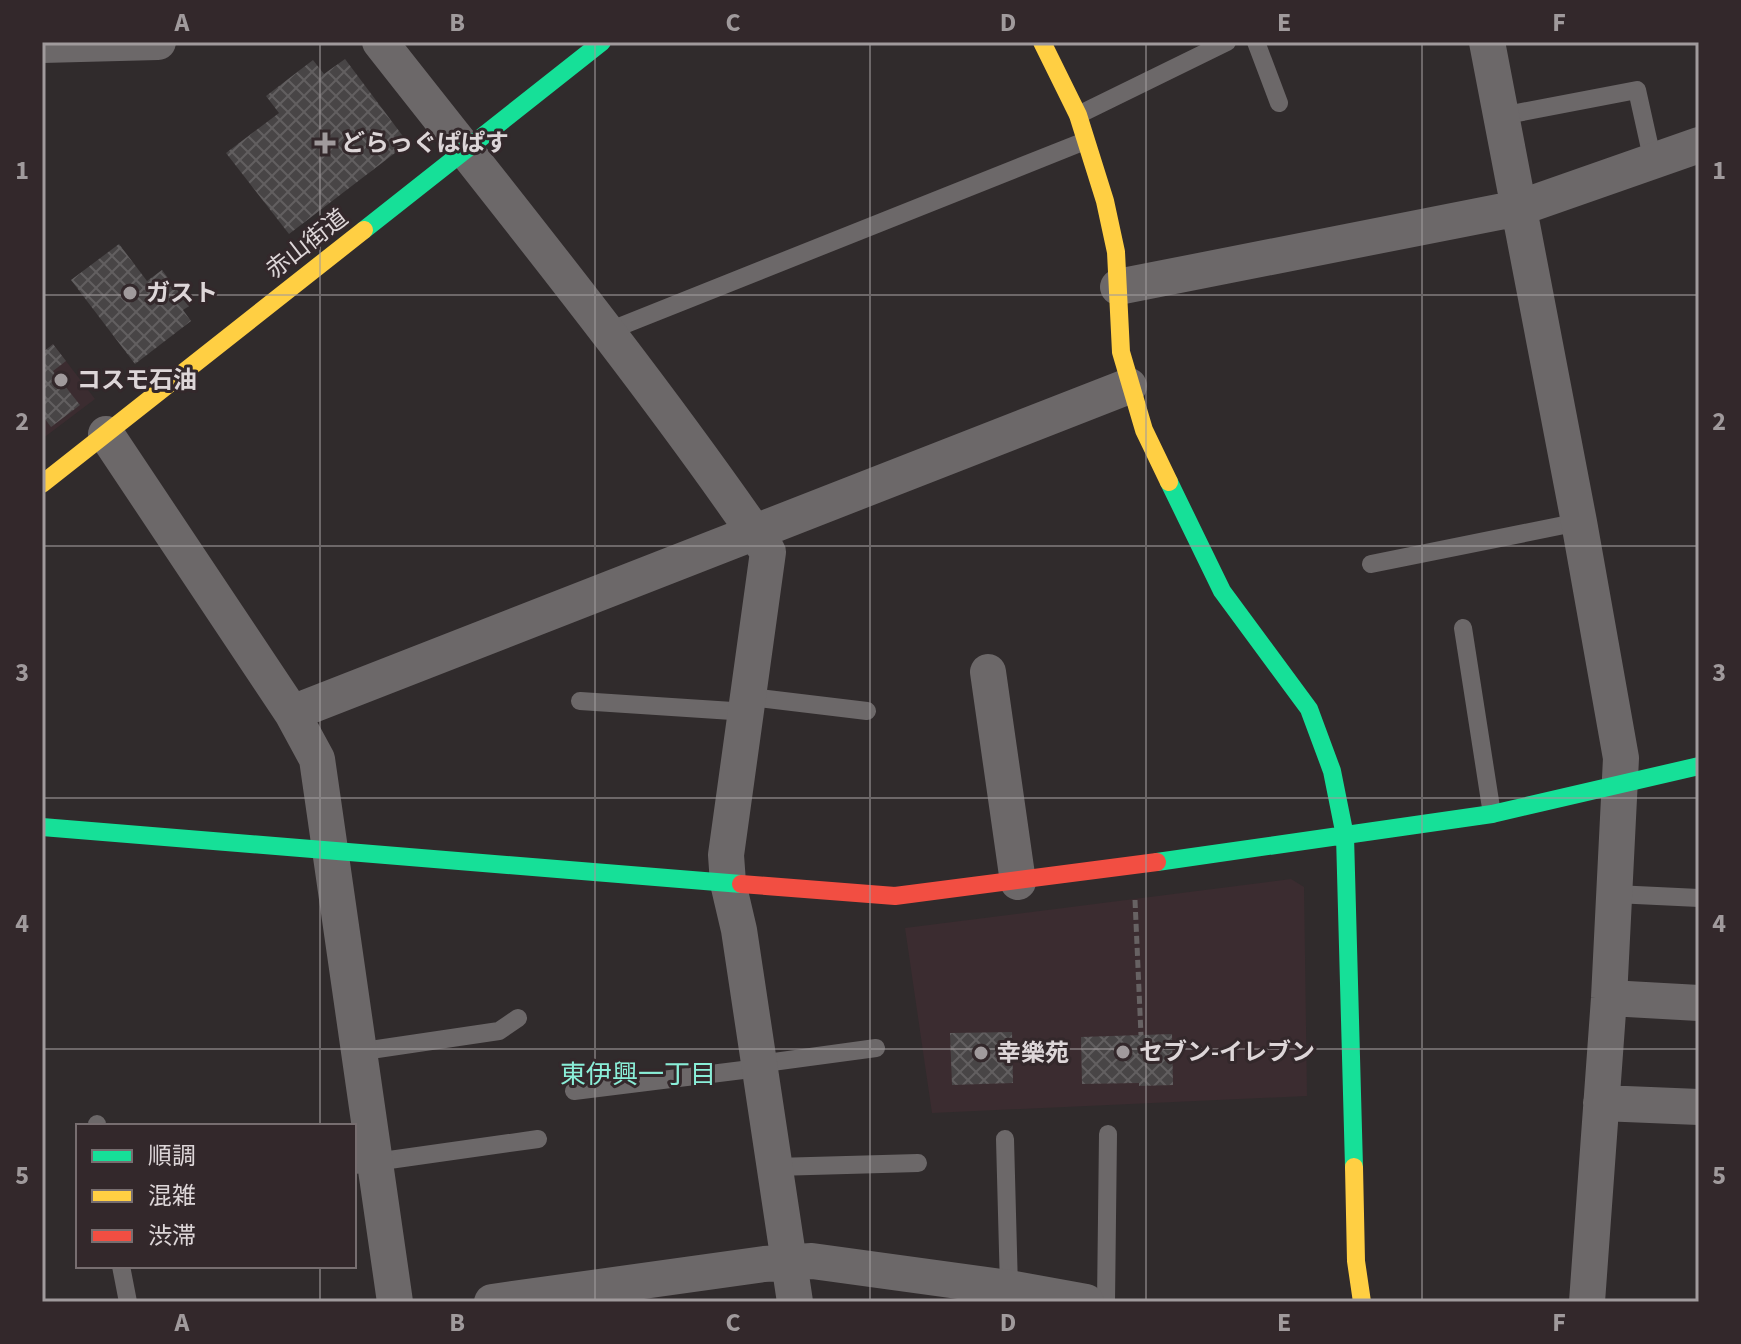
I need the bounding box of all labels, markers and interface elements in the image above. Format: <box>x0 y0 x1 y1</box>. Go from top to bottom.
text: A <box>174 4 191 41</box>
text: B <box>449 4 465 41</box>
text: C <box>725 4 741 41</box>
text: D <box>1000 4 1016 41</box>
text: E <box>1277 4 1291 41</box>
text: F <box>1552 4 1566 41</box>
place label: どらっぐぱぱす <box>341 126 509 161</box>
marker: どらっぐぱぱす <box>316 134 334 152</box>
text: 1 <box>15 152 29 189</box>
text: 1 <box>1712 152 1726 189</box>
street label: 赤山街道 <box>258 201 356 287</box>
place label: ガスト <box>146 276 218 311</box>
marker: ガスト <box>121 284 139 302</box>
place label: コスモ石油 <box>77 363 197 398</box>
marker: コスモ石油 <box>52 371 70 389</box>
text: 2 <box>15 403 29 440</box>
text: 2 <box>1712 403 1726 440</box>
text: 3 <box>15 654 29 691</box>
text: 3 <box>1712 654 1726 691</box>
text: 4 <box>15 905 29 942</box>
text: 4 <box>1712 905 1726 942</box>
place label: セブン-イレブン <box>1139 1035 1315 1070</box>
place label: 幸樂苑 <box>997 1036 1069 1071</box>
marker: セブン-イレブン <box>1114 1043 1132 1061</box>
marker: 幸樂苑 <box>972 1044 990 1062</box>
district label: 東伊興一丁目 <box>560 1056 716 1093</box>
legend <box>76 1124 356 1268</box>
text: 順調 <box>148 1139 196 1174</box>
text: 5 <box>15 1157 29 1194</box>
text: 5 <box>1712 1157 1726 1194</box>
text: 混雑 <box>148 1179 196 1214</box>
text: 渋滞 <box>148 1219 196 1254</box>
text: A <box>174 1304 191 1341</box>
text: B <box>449 1304 465 1341</box>
text: C <box>725 1304 741 1341</box>
text: D <box>1000 1304 1016 1341</box>
text: E <box>1277 1304 1291 1341</box>
text: F <box>1552 1304 1566 1341</box>

